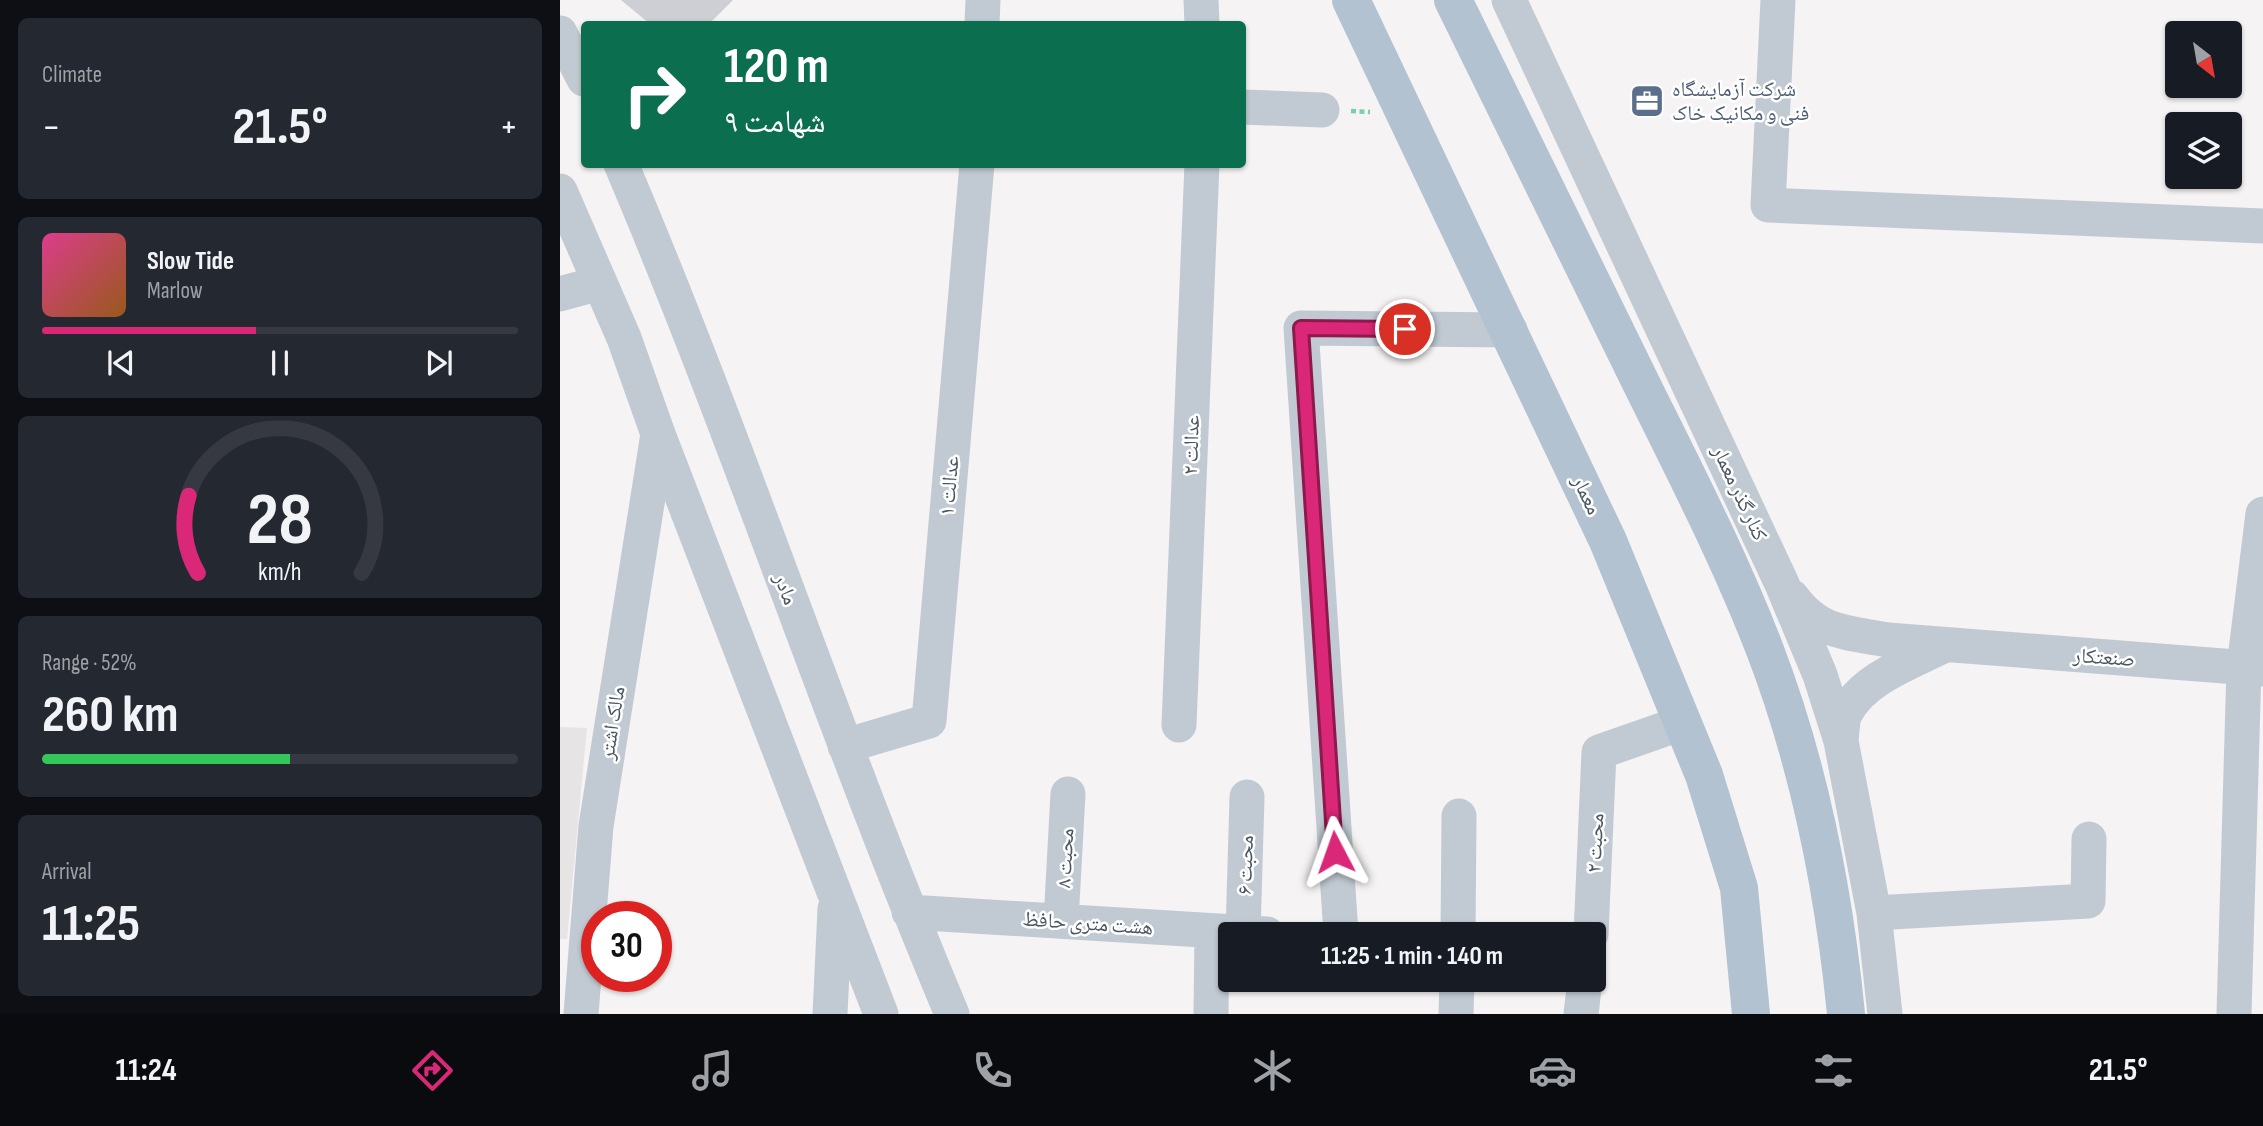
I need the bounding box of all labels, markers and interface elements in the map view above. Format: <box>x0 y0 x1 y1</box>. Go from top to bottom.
north arrow <box>2165 21 2242 98</box>
map controls <box>2165 21 2242 189</box>
text: 120 m <box>724 38 829 97</box>
icon: right <box>609 49 700 140</box>
text: Climate <box>42 61 102 89</box>
place label: شرکت آزمایشگاه فنی و مکانیک خاک <box>1672 77 1809 126</box>
office icon: شرکت آزمایشگاه فنی و مکانیک خاک <box>1628 82 1666 120</box>
text: 21.5° <box>232 96 328 159</box>
text: شهامت ۹ <box>724 103 826 142</box>
text: − <box>42 105 61 150</box>
text: + <box>499 105 518 150</box>
button: layers <box>2165 112 2242 189</box>
text: Slow Tide <box>147 246 234 277</box>
text: Marlow <box>147 277 203 305</box>
pin <box>1375 299 1435 359</box>
icon: arrive <box>1386 310 1424 348</box>
icon: previous <box>102 344 140 382</box>
icon: pause <box>261 344 299 382</box>
icon: next <box>420 344 458 382</box>
street label: عدالت ۲ <box>1178 414 1205 475</box>
street label: کنار گذر معمار <box>1706 441 1773 545</box>
street label: عدالت ۱ <box>934 455 965 517</box>
street label: معمار <box>1566 471 1606 519</box>
text: 28 <box>247 477 313 565</box>
text: km/h <box>258 557 302 588</box>
street label: مادر <box>768 569 803 608</box>
street label: صنعتکار <box>2071 643 2136 672</box>
text: Range · 52% <box>42 649 137 677</box>
text: 260 km <box>42 684 179 747</box>
street label: مالک اشتر <box>594 685 631 762</box>
street label: محبت ۲ <box>1581 813 1610 873</box>
position arrow <box>1298 815 1372 889</box>
street label: محبت ۸ <box>1051 828 1080 888</box>
street label: محبت ۶ <box>1232 835 1259 895</box>
text: Arrival <box>42 858 91 886</box>
text: 11:25 <box>42 893 140 956</box>
speed limit sign: 30 <box>581 901 672 992</box>
street label: هشت متری حافظ <box>1022 906 1154 941</box>
text: 11:25 · 1 min · 140 m <box>1321 941 1503 972</box>
icon: directions <box>408 1046 457 1095</box>
icon: music <box>688 1046 737 1095</box>
icon: phone <box>968 1046 1017 1095</box>
icon: climate <box>1248 1046 1297 1095</box>
icon: car <box>1528 1046 1577 1095</box>
icon: filters <box>1809 1046 1858 1095</box>
text: 11:24 <box>116 1051 177 1090</box>
text: 21.5° <box>2089 1051 2147 1090</box>

